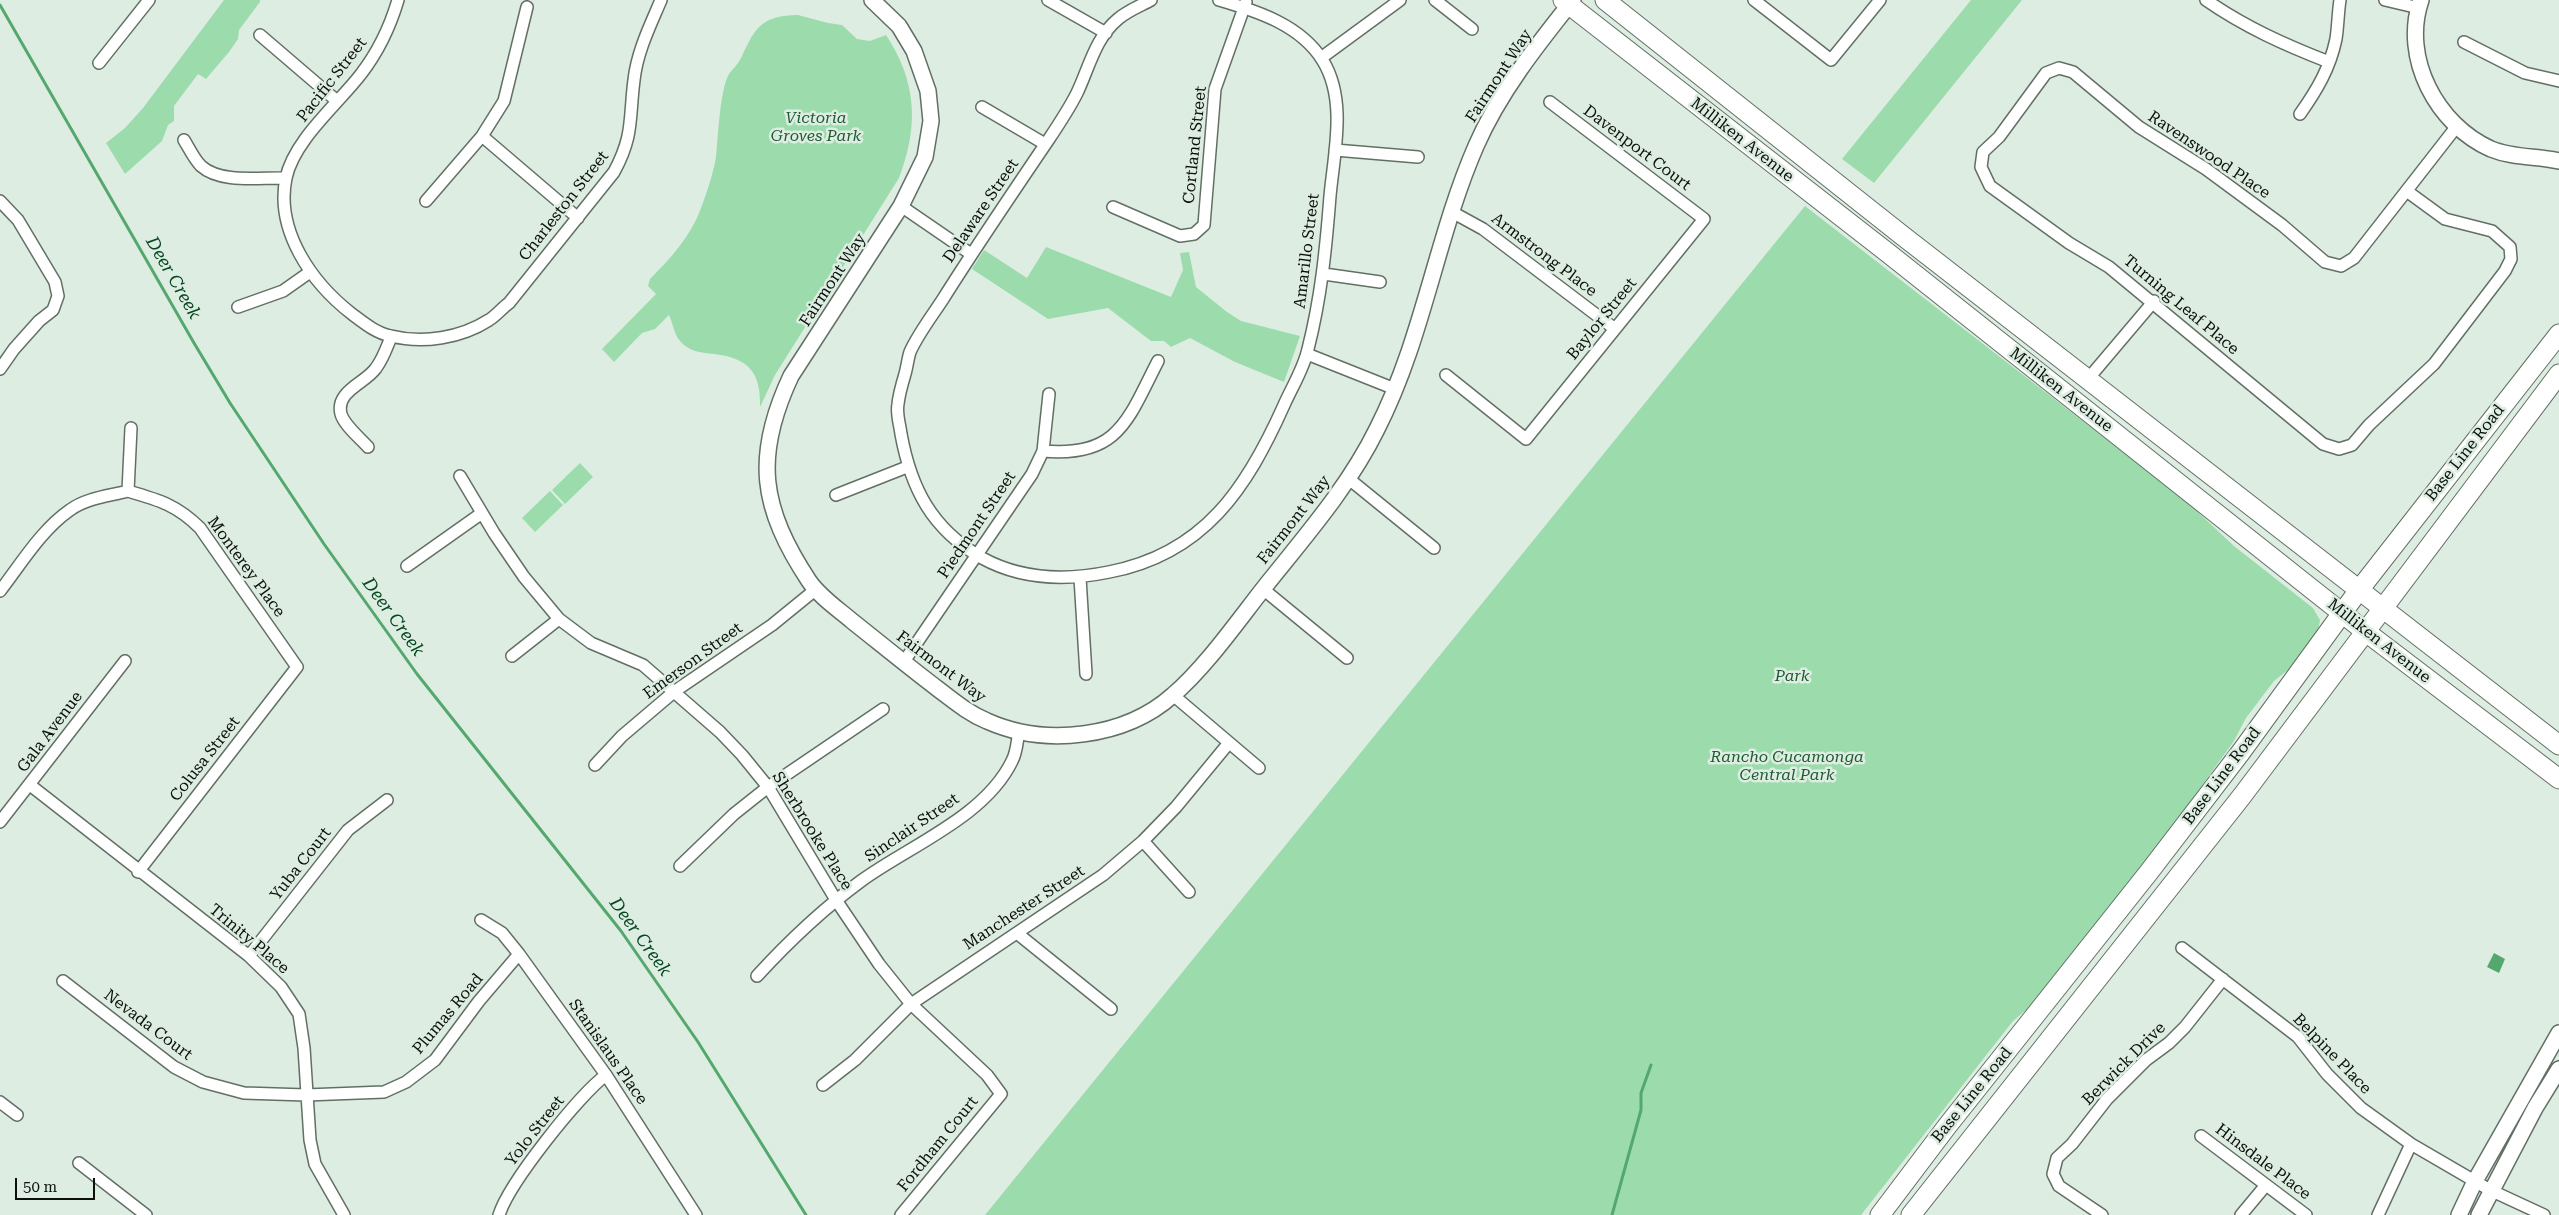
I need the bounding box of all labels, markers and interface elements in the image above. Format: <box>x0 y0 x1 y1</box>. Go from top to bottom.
street label: Fairmont Way <box>1462 26 1536 126</box>
street label: Pacific Street <box>293 34 371 126</box>
street label: Cortland Street <box>1179 85 1211 205</box>
street label: Milliken Avenue <box>1687 94 1797 186</box>
street label: Davenport Court <box>1579 101 1695 195</box>
street label: Ravenswood Place <box>2144 107 2274 203</box>
park label: Victoria Groves Park <box>771 108 861 146</box>
street label: Charleston Street <box>515 147 613 265</box>
street label: Delaware Street <box>939 155 1023 267</box>
street label: Amarillo Street <box>1290 192 1324 310</box>
street label: Armstrong Place <box>1488 209 1600 301</box>
street label: Fairmont Way <box>796 230 870 330</box>
water label: Deer Creek <box>141 233 205 323</box>
street label: Turning Leaf Place <box>2119 251 2243 359</box>
street label: Baylor Street <box>1563 274 1641 364</box>
street label: Milliken Avenue <box>2006 344 2116 436</box>
street label: Base Line Road <box>2421 401 2509 505</box>
street label: Piedmont Street <box>934 468 1020 582</box>
street label: Fairmont Way <box>1253 472 1335 568</box>
street label: Monterey Place <box>203 513 289 621</box>
water label: Deer Creek <box>357 573 429 661</box>
street label: Milliken Avenue <box>2324 595 2434 687</box>
street label: Emerson Street <box>640 619 746 703</box>
street label: Fairmont Way <box>892 627 990 707</box>
park label: Park <box>1775 666 1809 686</box>
street label: Gala Avenue <box>13 688 87 776</box>
street label: Colusa Street <box>166 713 244 805</box>
street label: Base Line Road <box>2179 723 2265 829</box>
park label: Rancho Cucamonga Central Park <box>1710 747 1864 785</box>
street label: Sherbrooke Place <box>768 768 856 894</box>
street label: Sinclair Street <box>861 789 963 867</box>
street label: Yuba Court <box>267 824 335 904</box>
street label: Manchester Street <box>960 862 1088 954</box>
water label: Deer Creek <box>604 893 676 981</box>
street label: Trinity Place <box>205 900 293 978</box>
street label: Plumas Road <box>409 970 487 1058</box>
street label: Nevada Court <box>100 985 196 1065</box>
street label: Stanislaus Place <box>565 996 651 1108</box>
street label: Belpine Place <box>2289 1010 2375 1098</box>
street label: Berwick Drive <box>2078 1018 2170 1110</box>
street label: Base Line Road <box>1928 1043 2016 1147</box>
street label: Yolo Street <box>501 1092 569 1170</box>
street label: Fordham Court <box>894 1092 982 1196</box>
street label: Hinsdale Place <box>2212 1120 2314 1204</box>
scale bar <box>18 1168 98 1200</box>
text: 50 m <box>23 1178 57 1196</box>

